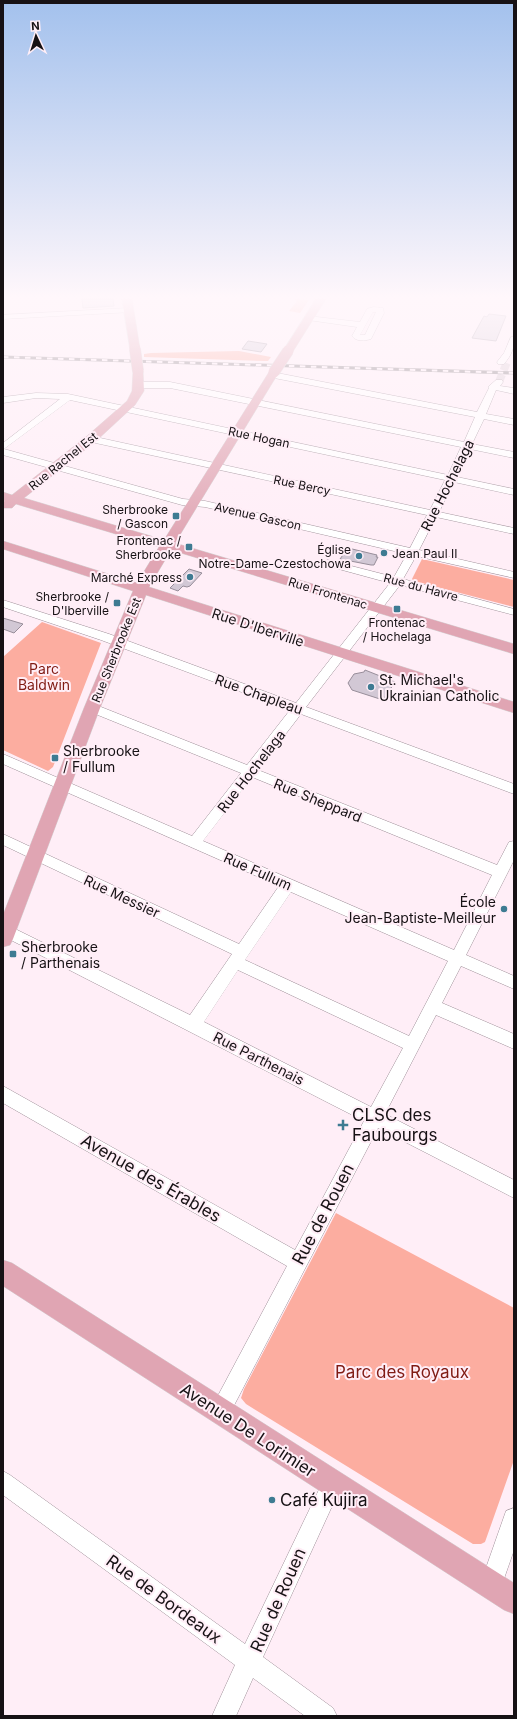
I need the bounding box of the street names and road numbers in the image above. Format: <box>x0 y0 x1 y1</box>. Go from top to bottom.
street label: Rue Hogan <box>227 423 291 451</box>
street label: Rue Rachel Est <box>26 429 101 493</box>
street label: Rue Hochelaga <box>417 436 477 534</box>
street label: Rue Bercy <box>272 472 332 498</box>
street label: Avenue Gascon <box>213 499 303 533</box>
street label: Rue du Havre <box>382 570 460 604</box>
street label: Rue Frontenac <box>287 574 370 612</box>
street label: Rue Sherbrooke Est <box>88 595 144 705</box>
street label: Rue D'Iberville <box>210 604 306 650</box>
street label: Rue Chapleau <box>213 670 305 718</box>
street label: Rue Hochelaga <box>213 726 289 816</box>
street label: Rue Sheppard <box>271 775 365 825</box>
street label: Rue Fullum <box>221 848 295 894</box>
street label: Rue Messier <box>81 871 163 921</box>
street label: Rue Parthenais <box>211 1028 307 1088</box>
street label: Avenue des Érables <box>78 1129 225 1226</box>
street label: Rue de Rouen <box>288 1160 358 1268</box>
street label: Avenue De Lorimier <box>177 1379 320 1482</box>
street label: Rue de Rouen <box>246 1545 310 1655</box>
street label: Rue de Bordeaux <box>102 1550 226 1648</box>

